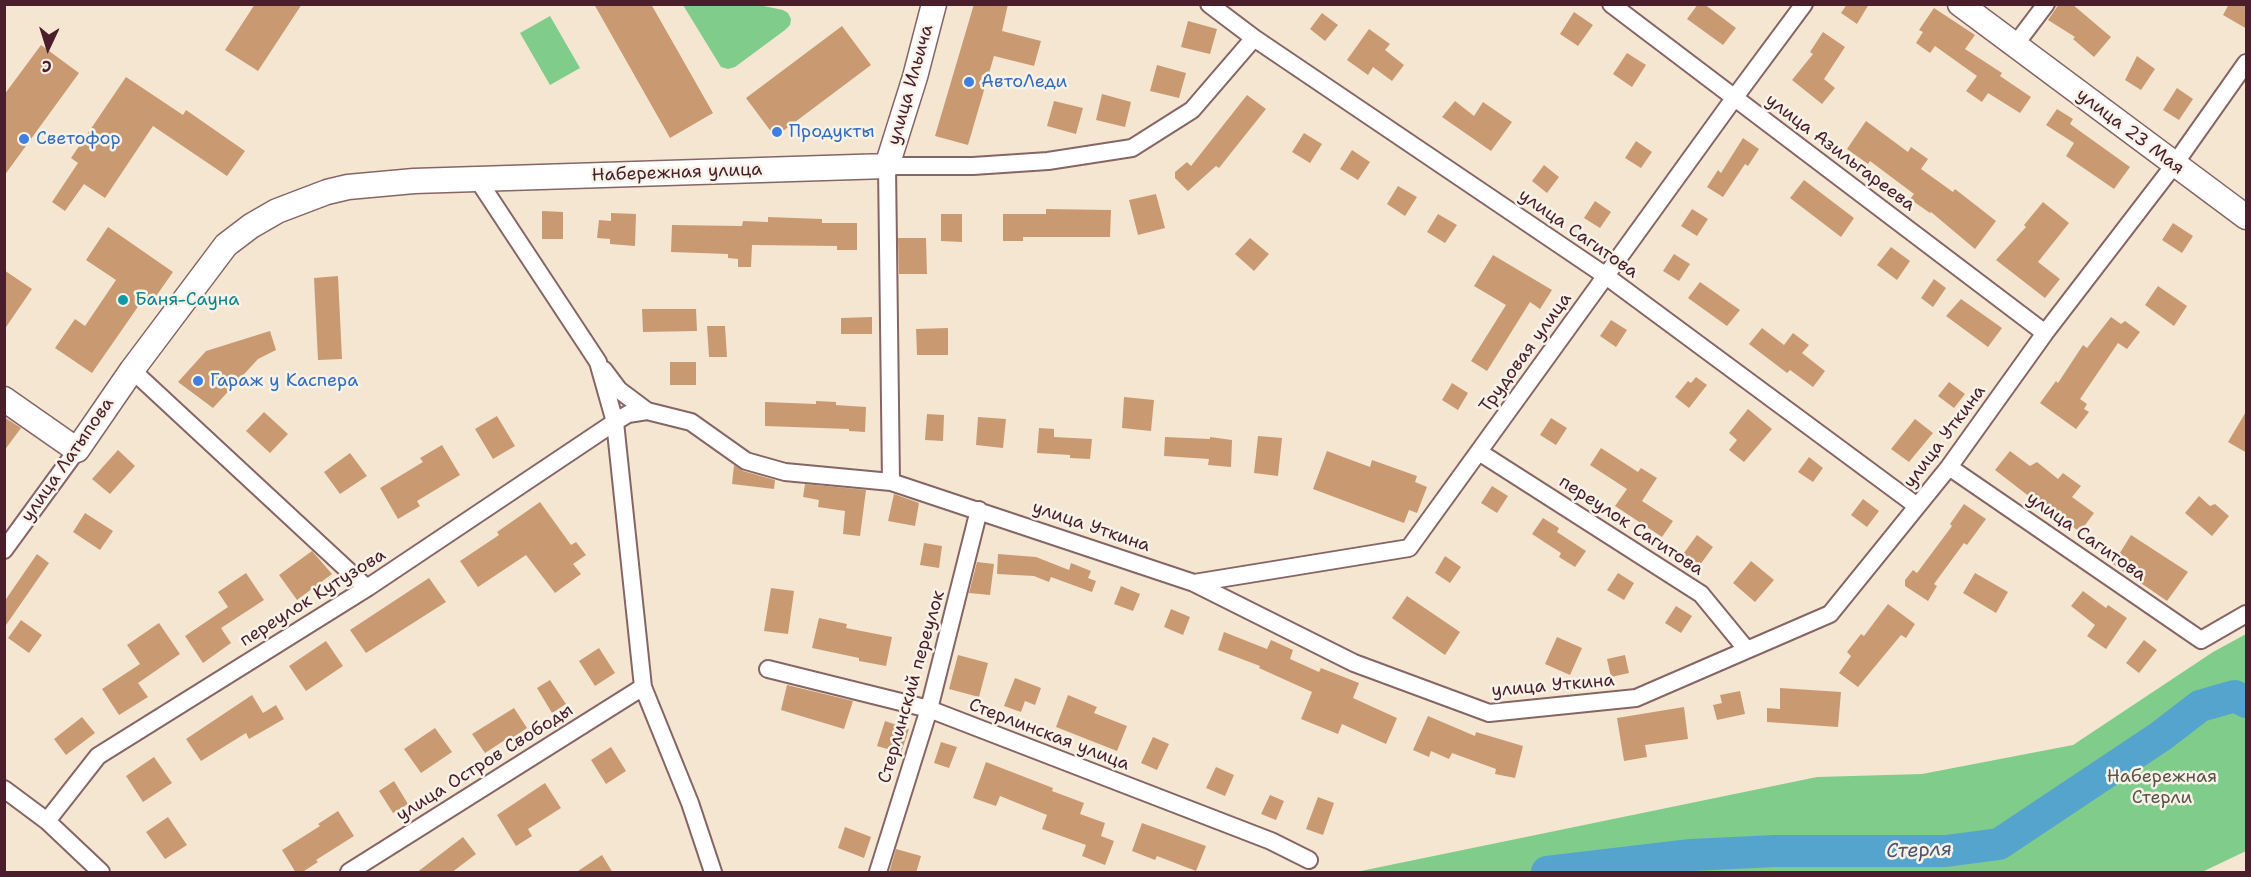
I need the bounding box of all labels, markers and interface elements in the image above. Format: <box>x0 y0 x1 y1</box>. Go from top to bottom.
north arrow <box>18 18 78 78</box>
street label: улица Ильича <box>883 22 939 148</box>
text: С <box>41 56 52 77</box>
place label: АвтоЛеди <box>981 71 1067 93</box>
marker: АвтоЛеди <box>962 75 976 89</box>
street label: улица 23 Мая <box>2072 84 2188 180</box>
street label: улица Азильгареева <box>1761 90 1919 216</box>
place label: Продукты <box>789 121 875 143</box>
marker: Продукты <box>770 125 784 139</box>
place label: Светофор <box>36 128 121 150</box>
marker: Светофор <box>17 132 31 146</box>
street label: Набережная улица <box>591 159 763 187</box>
street label: улица Сагитова <box>1514 185 1642 283</box>
place label: Баня-Сауна <box>135 289 239 311</box>
street label: Трудовая улица <box>1475 289 1577 417</box>
marker: Баня-Сауна <box>116 293 130 307</box>
place label: Гараж у Каспера <box>210 370 358 392</box>
marker: Гараж у Каспера <box>191 374 205 388</box>
street label: улица Уткина <box>1899 381 1991 493</box>
street label: улица Латыпова <box>17 394 119 526</box>
street label: переулок Сагитова <box>1555 471 1707 581</box>
street label: улица Сагитова <box>2022 488 2150 586</box>
street label: улица Уткина <box>1029 497 1153 557</box>
street label: переулок Кутузова <box>236 544 390 652</box>
street label: Стерлинский переулок <box>874 588 950 786</box>
street label: улица Уткина <box>1491 670 1615 702</box>
street label: Стерлинская улица <box>965 694 1133 776</box>
street label: улица Остров Свободы <box>393 700 577 826</box>
park label: Набережная Стерли <box>2107 766 2217 808</box>
water label: Стерля <box>1886 838 1952 864</box>

